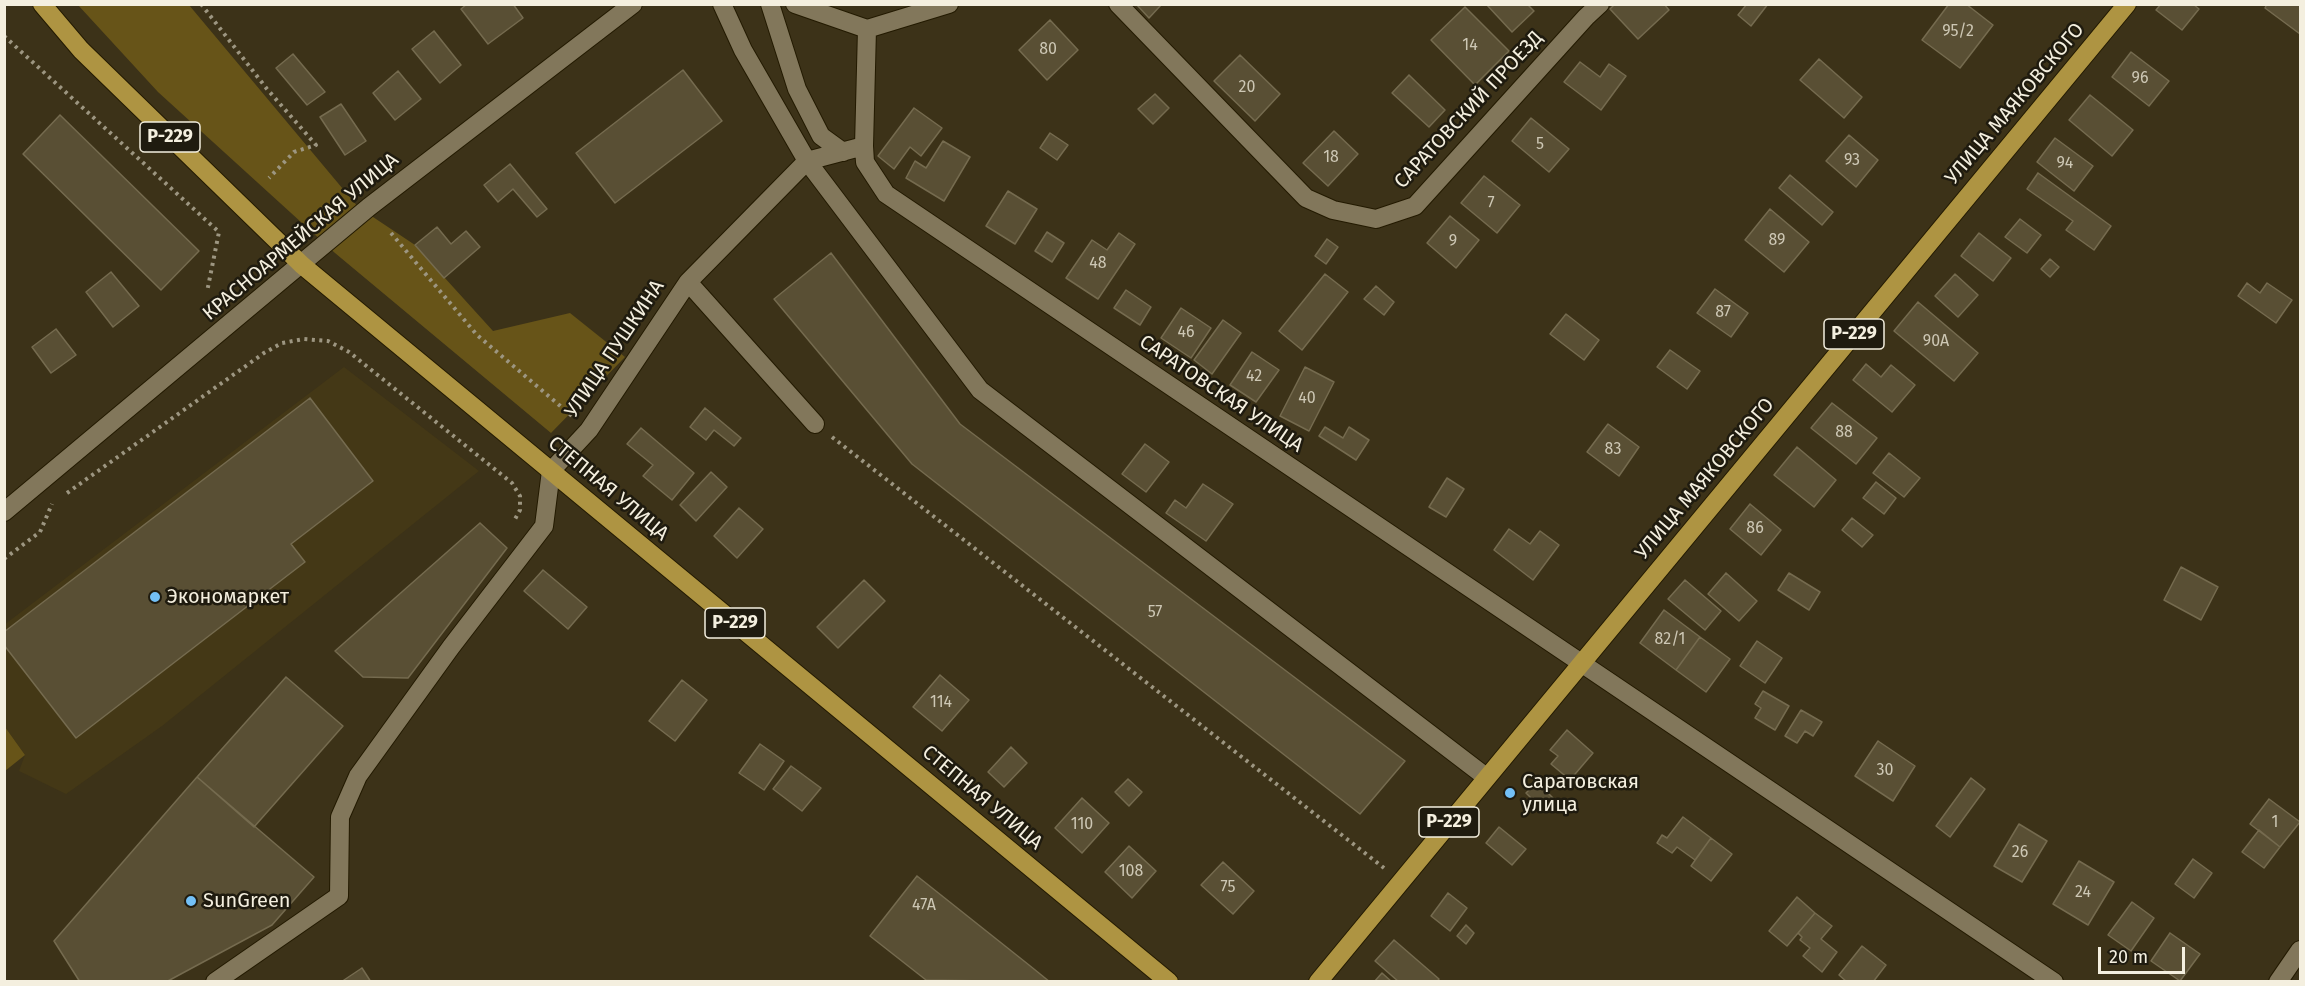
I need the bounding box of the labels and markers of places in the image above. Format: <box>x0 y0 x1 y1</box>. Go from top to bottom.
place label: Экономаркет <box>167 585 289 609</box>
marker: Экономаркет <box>148 590 162 604</box>
place label: Саратовская улица <box>1522 770 1639 817</box>
marker: Саратовская улица <box>1503 786 1517 800</box>
place label: SunGreen <box>203 889 291 913</box>
marker: SunGreen <box>184 894 198 908</box>

